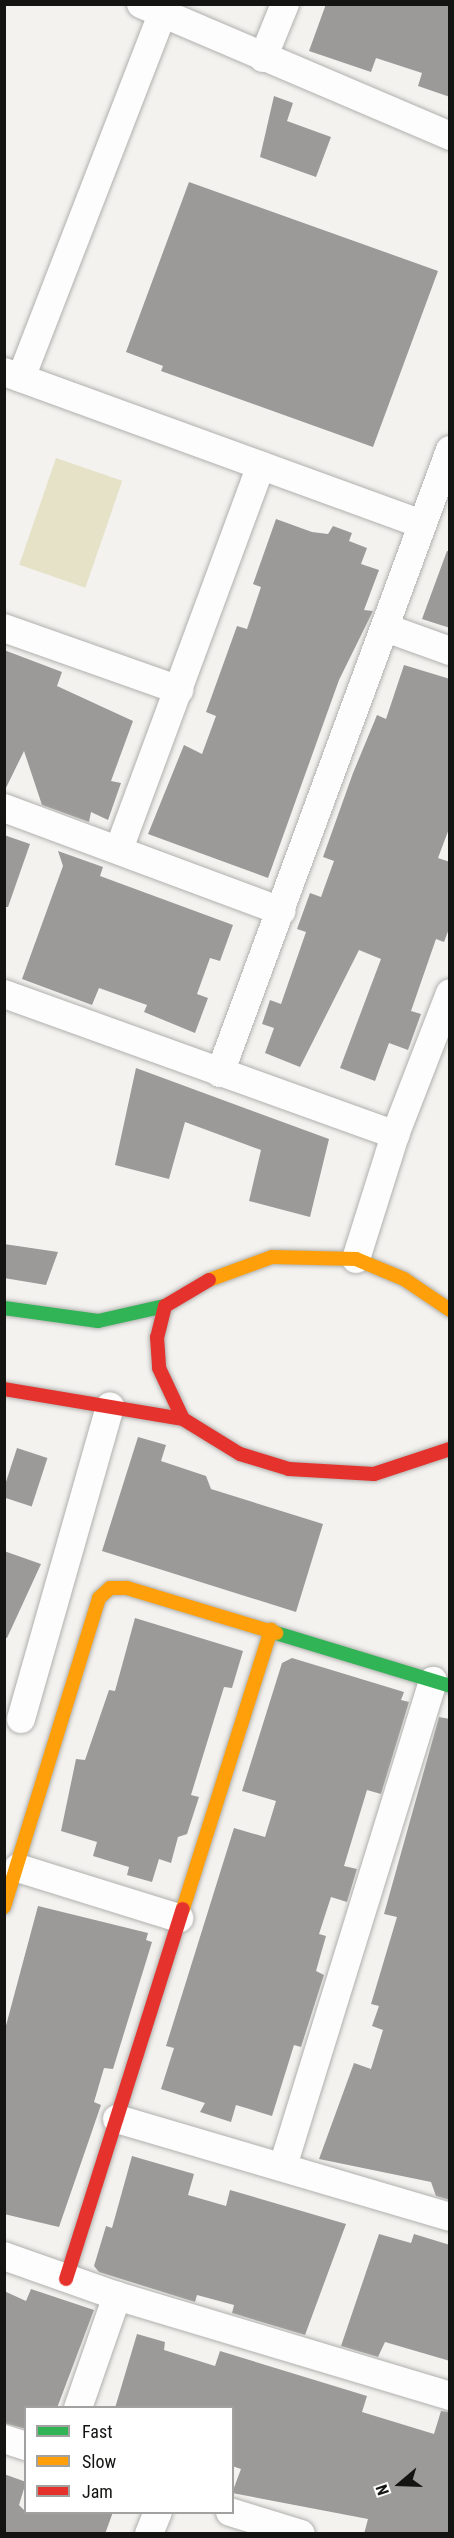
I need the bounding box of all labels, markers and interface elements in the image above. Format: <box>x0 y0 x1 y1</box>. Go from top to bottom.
legend <box>24 2406 234 2514</box>
text: Fast <box>82 2421 113 2442</box>
text: Slow <box>82 2451 116 2472</box>
north arrow <box>370 2454 430 2514</box>
text: Jam <box>82 2481 113 2502</box>
text: N <box>372 2482 393 2498</box>

